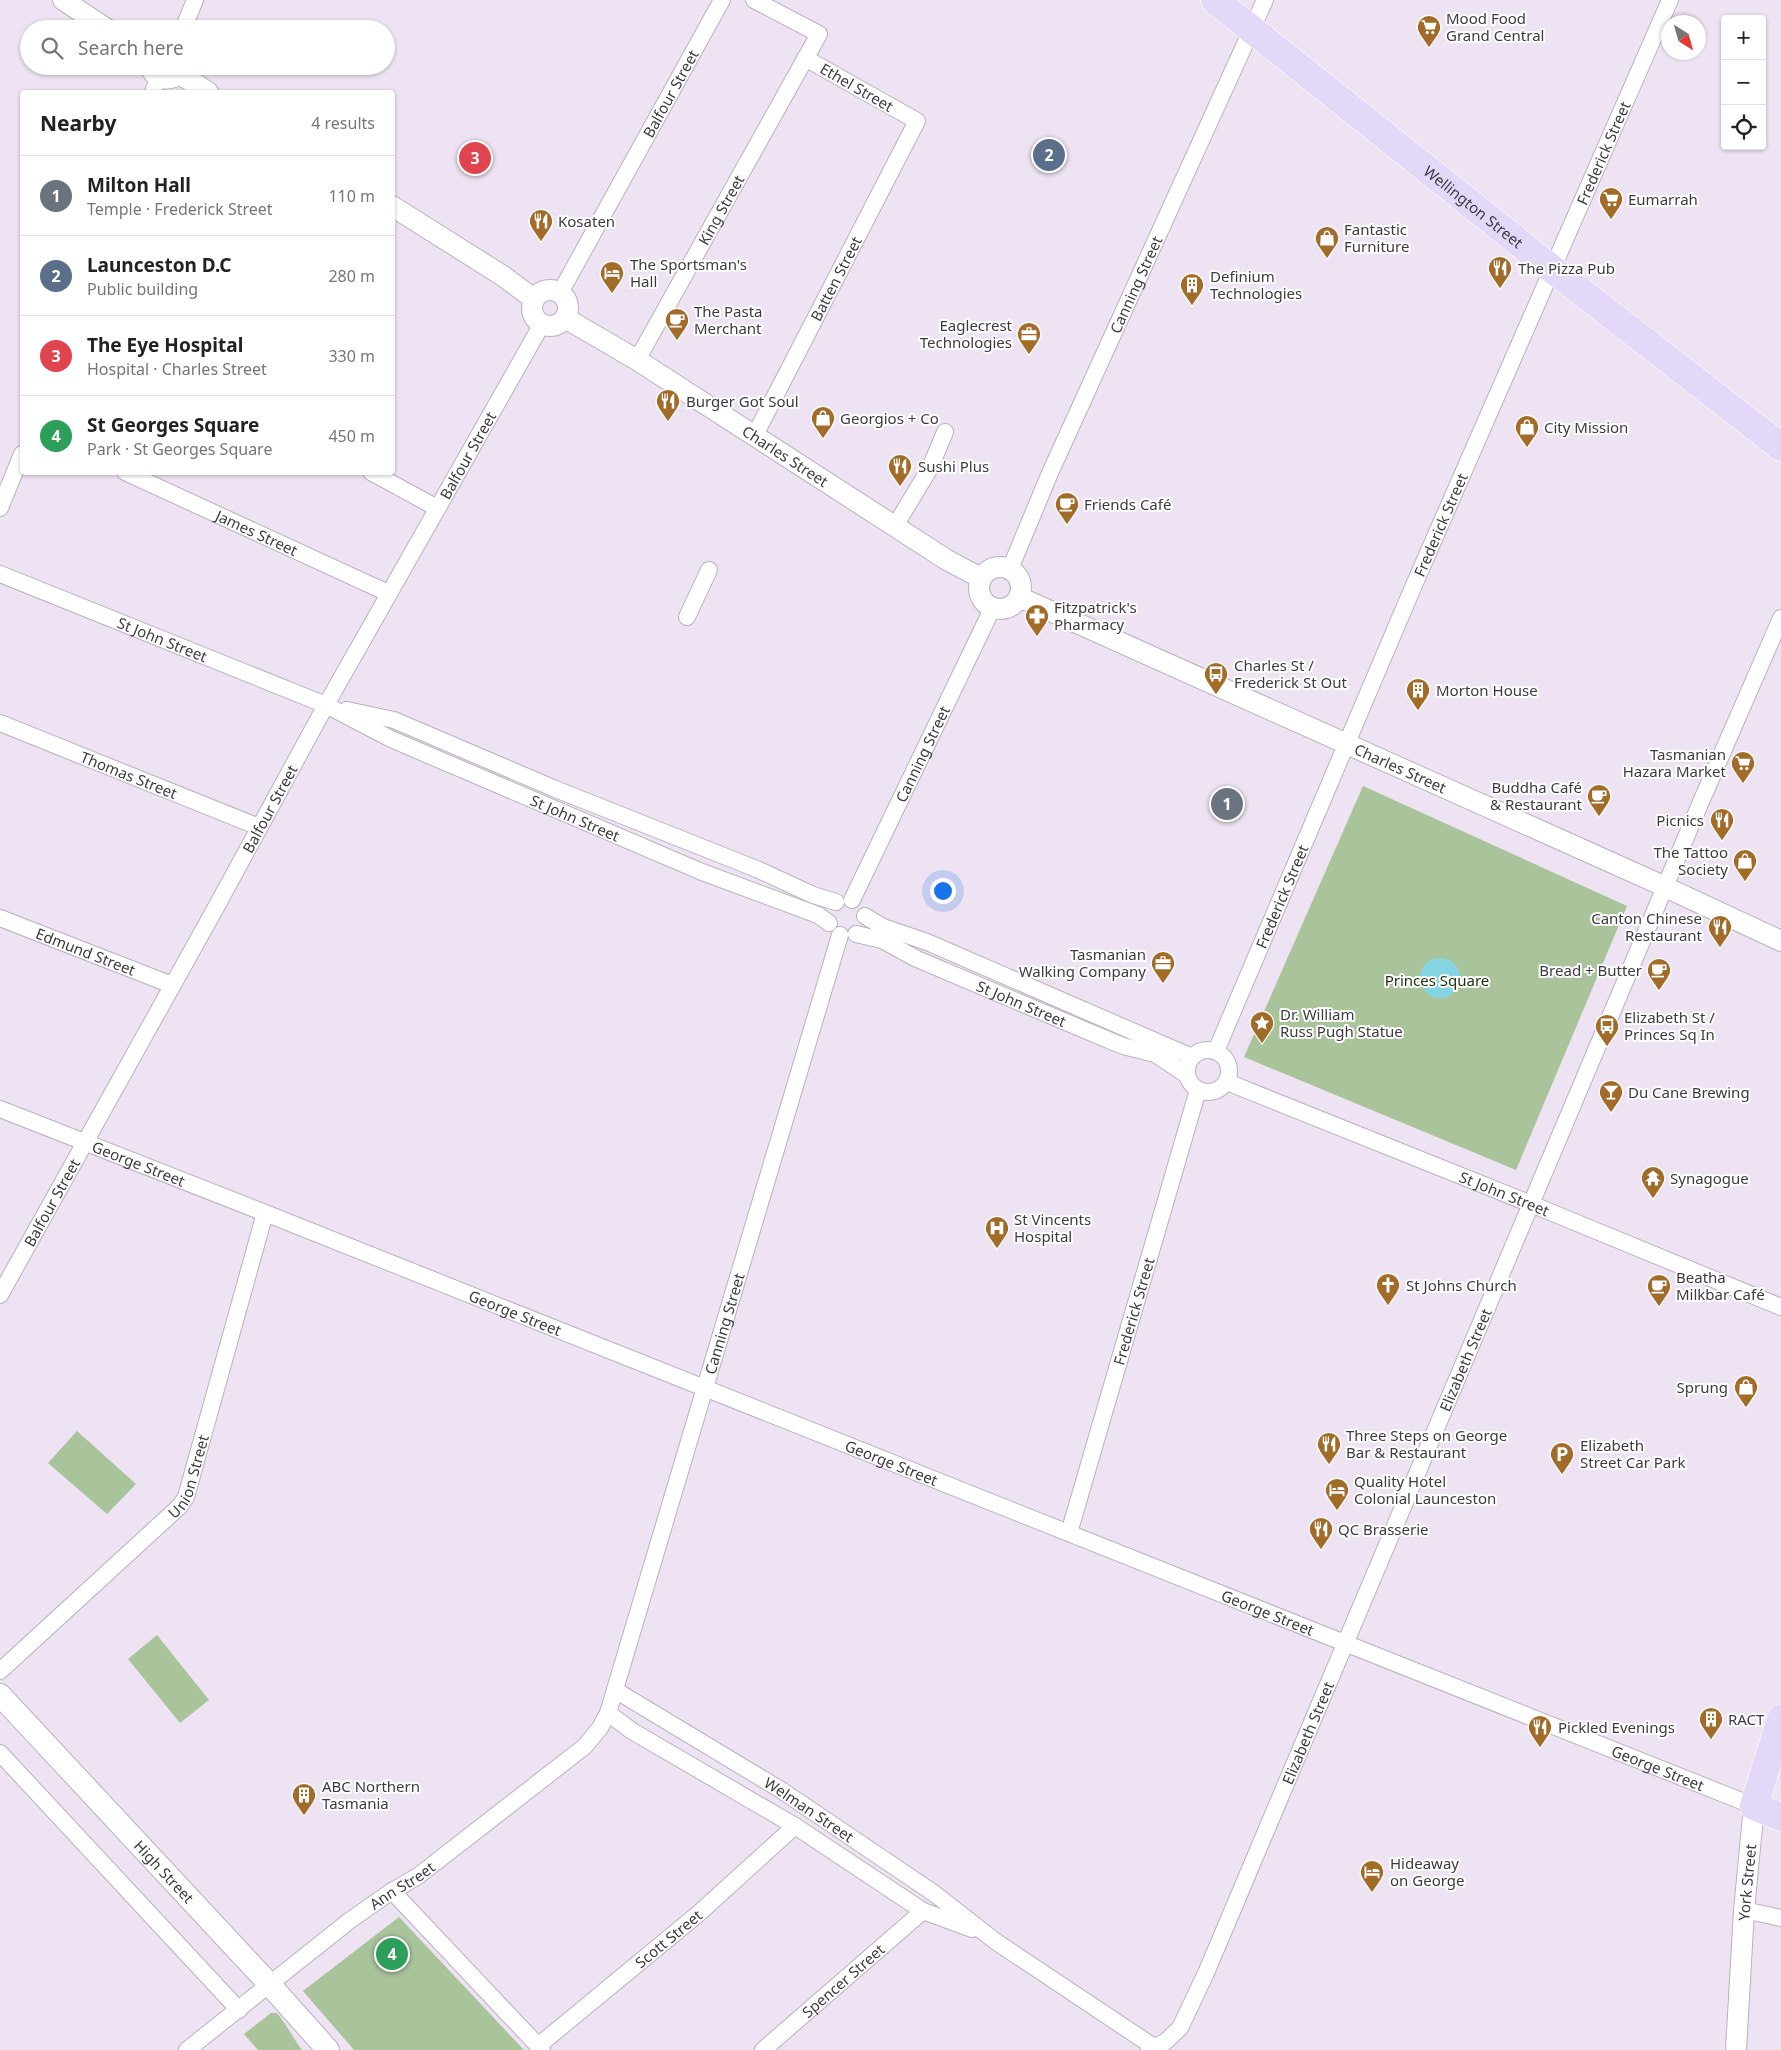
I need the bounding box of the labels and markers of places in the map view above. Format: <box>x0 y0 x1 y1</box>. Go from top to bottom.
place label: Mood Food Grand Central <box>1446 8 1544 45</box>
supermarket icon: Mood Food Grand Central <box>1416 14 1442 48</box>
pin: 2 <box>1033 136 1065 174</box>
pin: 3 <box>459 139 491 177</box>
supermarket icon: Eumarrah <box>1598 186 1624 220</box>
place label: Eumarrah <box>1628 189 1698 209</box>
restaurant icon: Kosaten <box>528 208 554 242</box>
place label: Kosaten <box>558 211 615 231</box>
place label: Fantastic Furniture <box>1344 219 1409 256</box>
shop icon: Fantastic Furniture <box>1314 225 1340 259</box>
place label: The Sportsman's Hall <box>630 254 747 291</box>
restaurant icon: The Pizza Pub <box>1487 255 1513 289</box>
place label: The Pizza Pub <box>1518 258 1615 278</box>
hotel icon: The Sportsman's Hall <box>599 260 625 294</box>
place label: Definium Technologies <box>1210 266 1302 303</box>
building icon: Definium Technologies <box>1179 272 1205 306</box>
place label: The Pasta Merchant <box>694 301 762 338</box>
cafe icon: The Pasta Merchant <box>664 307 690 341</box>
place label: Eaglecrest Technologies <box>920 315 1013 352</box>
office icon: Eaglecrest Technologies <box>1016 321 1042 355</box>
restaurant icon: Burger Got Soul <box>655 388 681 422</box>
place label: Burger Got Soul <box>686 391 799 411</box>
shop icon: Georgios + Co <box>810 405 836 439</box>
place label: Georgios + Co <box>840 408 939 428</box>
shop icon: City Mission <box>1514 414 1540 448</box>
place label: City Mission <box>1544 417 1628 437</box>
restaurant icon: Sushi Plus <box>887 453 913 487</box>
place label: Sushi Plus <box>918 456 989 476</box>
cafe icon: Friends Café <box>1054 491 1080 525</box>
place label: Friends Café <box>1084 494 1171 514</box>
place label: Fitzpatrick's Pharmacy <box>1054 597 1137 634</box>
pharmacy icon: Fitzpatrick's Pharmacy <box>1024 603 1050 637</box>
place label: Charles St / Frederick St Out <box>1234 655 1348 692</box>
bus stop icon: Charles St / Frederick St Out <box>1203 661 1229 695</box>
building icon: Morton House <box>1405 677 1431 711</box>
place label: Morton House <box>1436 680 1538 700</box>
place label: Tasmanian Hazara Market <box>1623 744 1727 781</box>
supermarket icon: Tasmanian Hazara Market <box>1730 750 1756 784</box>
place label: Buddha Café & Restaurant <box>1490 777 1583 814</box>
cafe icon: Buddha Café & Restaurant <box>1586 783 1612 817</box>
pin: 1 <box>1211 785 1243 823</box>
restaurant icon: Picnics <box>1709 807 1735 841</box>
place label: Picnics <box>1656 810 1704 830</box>
place label: The Tattoo Society <box>1653 842 1728 879</box>
shop icon: The Tattoo Society <box>1732 848 1758 882</box>
place label: Canton Chinese Restaurant <box>1591 908 1703 945</box>
restaurant icon: Canton Chinese Restaurant <box>1707 914 1733 948</box>
place label: Tasmanian Walking Company <box>1019 944 1146 981</box>
office icon: Tasmanian Walking Company <box>1150 950 1176 984</box>
cafe icon: Bread + Butter <box>1646 957 1672 991</box>
place label: Bread + Butter <box>1539 960 1642 980</box>
place label: Dr. William Russ Pugh Statue <box>1280 1004 1403 1041</box>
place label: Elizabeth St / Princes Sq In <box>1624 1007 1715 1044</box>
place icon: Dr. William Russ Pugh Statue <box>1249 1010 1275 1044</box>
bus stop icon: Elizabeth St / Princes Sq In <box>1594 1013 1620 1047</box>
bar icon: Du Cane Brewing <box>1598 1079 1624 1113</box>
place label: Du Cane Brewing <box>1628 1082 1750 1102</box>
temple icon: Synagogue <box>1640 1165 1666 1199</box>
place label: Synagogue <box>1670 1168 1749 1188</box>
place label: St Vincents Hospital <box>1014 1209 1091 1246</box>
hospital icon: St Vincents Hospital <box>984 1215 1010 1249</box>
place label: Beatha Milkbar Café <box>1676 1267 1765 1304</box>
church icon: St Johns Church <box>1375 1272 1401 1306</box>
cafe icon: Beatha Milkbar Café <box>1646 1273 1672 1307</box>
place label: St Johns Church <box>1406 1275 1517 1295</box>
shop icon: Sprung <box>1733 1374 1759 1408</box>
place label: Sprung <box>1677 1377 1728 1397</box>
place label: Three Steps on George Bar & Restaurant <box>1346 1425 1507 1462</box>
restaurant icon: Three Steps on George Bar & Restaurant <box>1316 1431 1342 1465</box>
place label: Elizabeth Street Car Park <box>1580 1435 1685 1472</box>
parking icon: Elizabeth Street Car Park <box>1549 1441 1575 1475</box>
place label: Quality Hotel Colonial Launceston <box>1354 1471 1496 1508</box>
hotel icon: Quality Hotel Colonial Launceston <box>1324 1477 1350 1511</box>
restaurant icon: QC Brasserie <box>1308 1516 1334 1550</box>
place label: QC Brasserie <box>1338 1519 1429 1539</box>
building icon: RACT <box>1698 1706 1724 1740</box>
place label: RACT <box>1728 1709 1765 1729</box>
restaurant icon: Pickled Evenings <box>1527 1714 1553 1748</box>
place label: Pickled Evenings <box>1558 1717 1675 1737</box>
place label: ABC Northern Tasmania <box>322 1776 420 1813</box>
building icon: ABC Northern Tasmania <box>291 1782 317 1816</box>
place label: Hideaway on George <box>1390 1853 1464 1890</box>
hotel icon: Hideaway on George <box>1359 1859 1385 1893</box>
pin: 4 <box>376 1935 408 1973</box>

